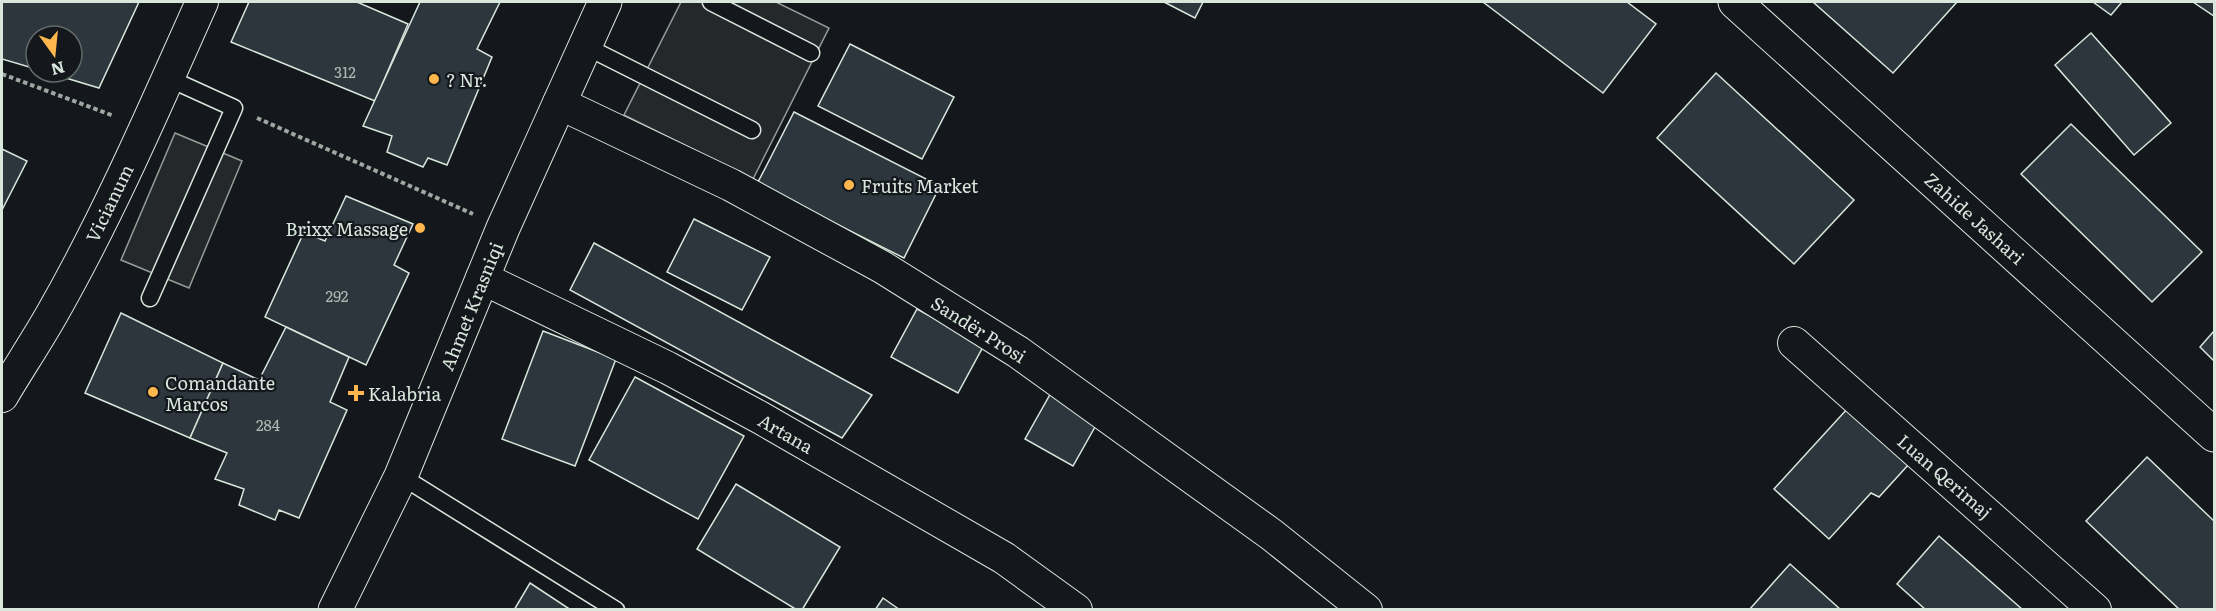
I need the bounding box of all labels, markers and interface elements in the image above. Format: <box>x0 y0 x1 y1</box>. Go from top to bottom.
north arrow <box>24 24 84 84</box>
text: N <box>49 56 68 83</box>
house number: 312 <box>334 60 356 83</box>
place label: ? Nr. <box>446 66 487 93</box>
marker: ? Nr. <box>427 72 441 86</box>
street label: Vicianum <box>78 159 140 247</box>
street label: Zahide Jashari <box>1919 166 2031 270</box>
place label: Fruits Market <box>861 172 979 199</box>
marker: Fruits Market <box>842 178 856 192</box>
place label: Brixx Massage <box>285 215 408 242</box>
marker: Brixx Massage <box>413 221 427 235</box>
street label: Ahmet Krasniqi <box>433 238 509 374</box>
house number: 292 <box>326 284 349 307</box>
street label: Sandër Prosi <box>926 289 1032 369</box>
place label: Comandante Marcos <box>165 369 275 417</box>
place label: Kalabria <box>368 380 441 407</box>
marker: Comandante Marcos <box>146 385 160 399</box>
marker: Kalabria <box>349 386 363 400</box>
street label: Artana <box>753 406 819 460</box>
house number: 284 <box>256 413 280 436</box>
street label: Luan Qerimaj <box>1892 427 1998 525</box>

